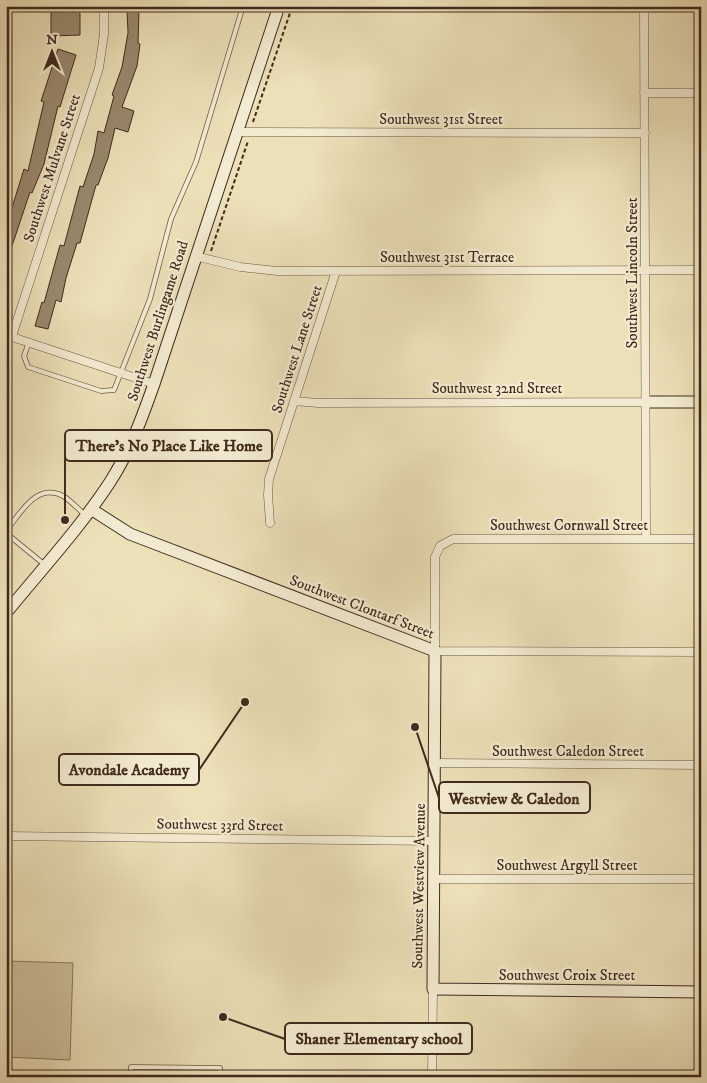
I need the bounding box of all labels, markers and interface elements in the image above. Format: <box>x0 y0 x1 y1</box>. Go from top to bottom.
north arrow <box>28 28 78 78</box>
text: N <box>46 31 58 49</box>
street label: Southwest Mulvane Street <box>19 91 85 244</box>
street label: Southwest 31st Street <box>379 110 503 129</box>
street label: Southwest Lincoln Street <box>623 197 642 349</box>
street label: Southwest Burlingame Road <box>123 238 193 404</box>
street label: Southwest 31st Terrace <box>380 248 514 267</box>
street label: Southwest Lane Street <box>267 282 327 416</box>
street label: Southwest 32nd Street <box>432 379 563 398</box>
callout: There’s No Place Like Home <box>65 430 272 461</box>
text: There’s No Place Like Home <box>74 436 263 456</box>
street label: Southwest Cornwall Street <box>490 516 648 535</box>
street label: Southwest Clontarf Street <box>287 571 437 643</box>
street label: Southwest Caledon Street <box>492 742 644 761</box>
callout: Avondale Academy <box>59 754 199 785</box>
text: Avondale Academy <box>68 760 190 780</box>
callout: Westview & Caledon <box>439 782 590 813</box>
text: Westview & Caledon <box>447 789 580 809</box>
street label: Southwest Westview Avenue <box>408 803 430 969</box>
street label: Southwest 33rd Street <box>156 814 284 836</box>
street label: Southwest Argyll Street <box>497 856 638 875</box>
street label: Southwest Croix Street <box>499 966 635 985</box>
callout: Shaner Elementary school <box>285 1023 472 1054</box>
text: Shaner Elementary school <box>295 1029 464 1049</box>

